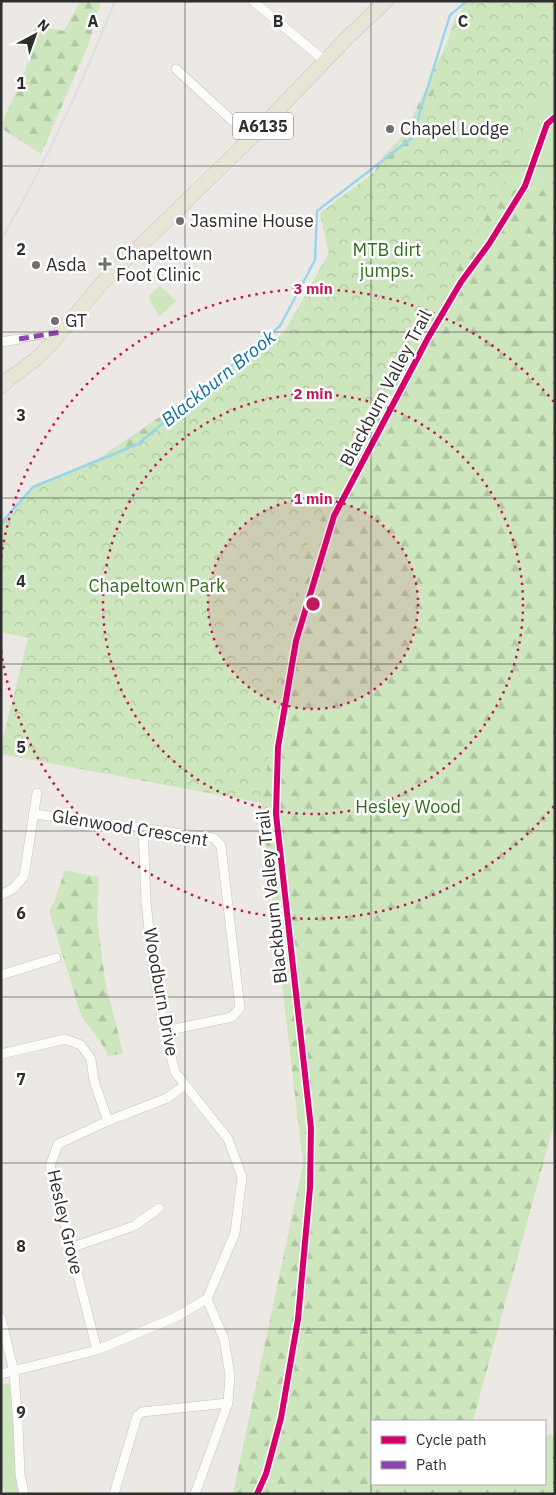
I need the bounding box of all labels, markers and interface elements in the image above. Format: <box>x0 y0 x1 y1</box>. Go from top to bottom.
north arrow <box>10 10 60 60</box>
text: A <box>88 11 99 31</box>
text: B <box>273 11 284 31</box>
text: C <box>458 11 468 31</box>
text: N <box>34 15 53 35</box>
text: 1 <box>16 73 26 93</box>
road number: A6135 <box>233 112 293 140</box>
place label: Chapel Lodge <box>400 117 509 140</box>
marker: Chapel Lodge <box>384 123 396 135</box>
place label: Jasmine House <box>190 209 314 232</box>
marker: Jasmine House <box>174 215 186 227</box>
park label: MTB dirt jumps. <box>353 238 421 282</box>
text: 2 <box>16 239 26 259</box>
place label: Chapeltown Foot Clinic <box>116 242 212 286</box>
place label: Asda <box>46 253 87 276</box>
marker: Chapeltown Foot Clinic <box>98 257 112 271</box>
marker: Asda <box>30 259 42 271</box>
text: 3 min <box>293 279 333 298</box>
street label: Blackburn Valley Trail <box>334 305 437 470</box>
place label: GT <box>65 309 87 332</box>
marker: GT <box>49 315 61 327</box>
water label: Blackburn Brook <box>156 324 281 431</box>
text: 2 min <box>293 384 333 403</box>
text: 3 <box>16 405 26 425</box>
text: 1 min <box>293 489 333 508</box>
text: 4 <box>16 571 26 591</box>
park label: Chapeltown Park <box>88 574 226 597</box>
centre of rings <box>304 595 322 613</box>
text: 5 <box>16 737 26 757</box>
park label: Hesley Wood <box>355 795 461 818</box>
street label: Glenwood Crescent <box>50 804 210 851</box>
street label: Blackburn Valley Trail <box>251 809 292 985</box>
text: 6 <box>16 903 26 923</box>
street label: Woodburn Drive <box>139 926 184 1058</box>
text: 7 <box>16 1069 26 1089</box>
street label: Hesley Grove <box>42 1167 89 1277</box>
text: 8 <box>16 1236 26 1256</box>
text: 9 <box>16 1402 26 1422</box>
legend <box>371 1420 546 1485</box>
text: Cycle path <box>416 1430 487 1449</box>
text: Path <box>416 1455 447 1474</box>

